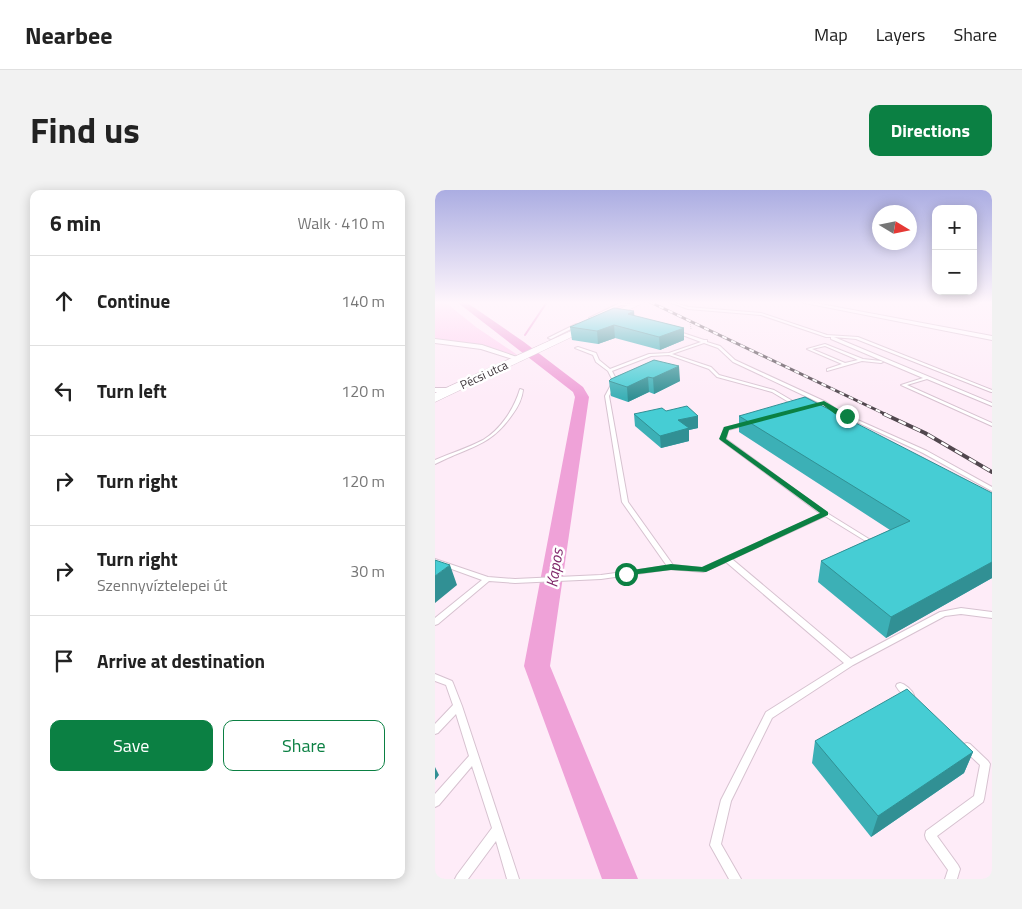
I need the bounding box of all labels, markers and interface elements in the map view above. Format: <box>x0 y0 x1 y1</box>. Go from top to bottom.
text: Nearbee <box>25 17 112 53</box>
text: Map <box>814 21 848 48</box>
text: Layers <box>876 21 925 48</box>
text: Share <box>953 21 997 48</box>
text: Find us <box>30 103 140 157</box>
button: Directions <box>869 105 992 156</box>
north arrow <box>872 205 917 250</box>
map controls <box>932 205 977 295</box>
button: + <box>932 205 977 250</box>
text: 6 min <box>50 207 101 239</box>
text: Walk · 410 m <box>297 211 385 235</box>
button: − <box>932 250 977 295</box>
text: Continue <box>97 286 170 315</box>
icon: ahead <box>50 287 78 315</box>
text: 140 m <box>341 289 385 313</box>
street label: Pécsi utca <box>457 355 511 394</box>
text: Turn left <box>97 376 167 405</box>
icon: left <box>50 377 78 405</box>
text: 120 m <box>341 379 385 403</box>
route end <box>836 405 859 428</box>
text: Turn right <box>97 466 178 495</box>
icon: right <box>50 467 78 495</box>
text: 120 m <box>341 469 385 493</box>
text: Turn right <box>97 544 178 573</box>
water label: Kapos <box>539 546 569 589</box>
icon: right <box>50 557 78 585</box>
text: 30 m <box>350 559 385 583</box>
route start <box>615 563 638 586</box>
text: Szennyvíztelepei út <box>97 573 227 597</box>
text: Arrive at destination <box>97 646 265 675</box>
icon: arrive <box>50 647 78 675</box>
button: Save <box>50 720 213 771</box>
button: Share <box>223 720 385 771</box>

